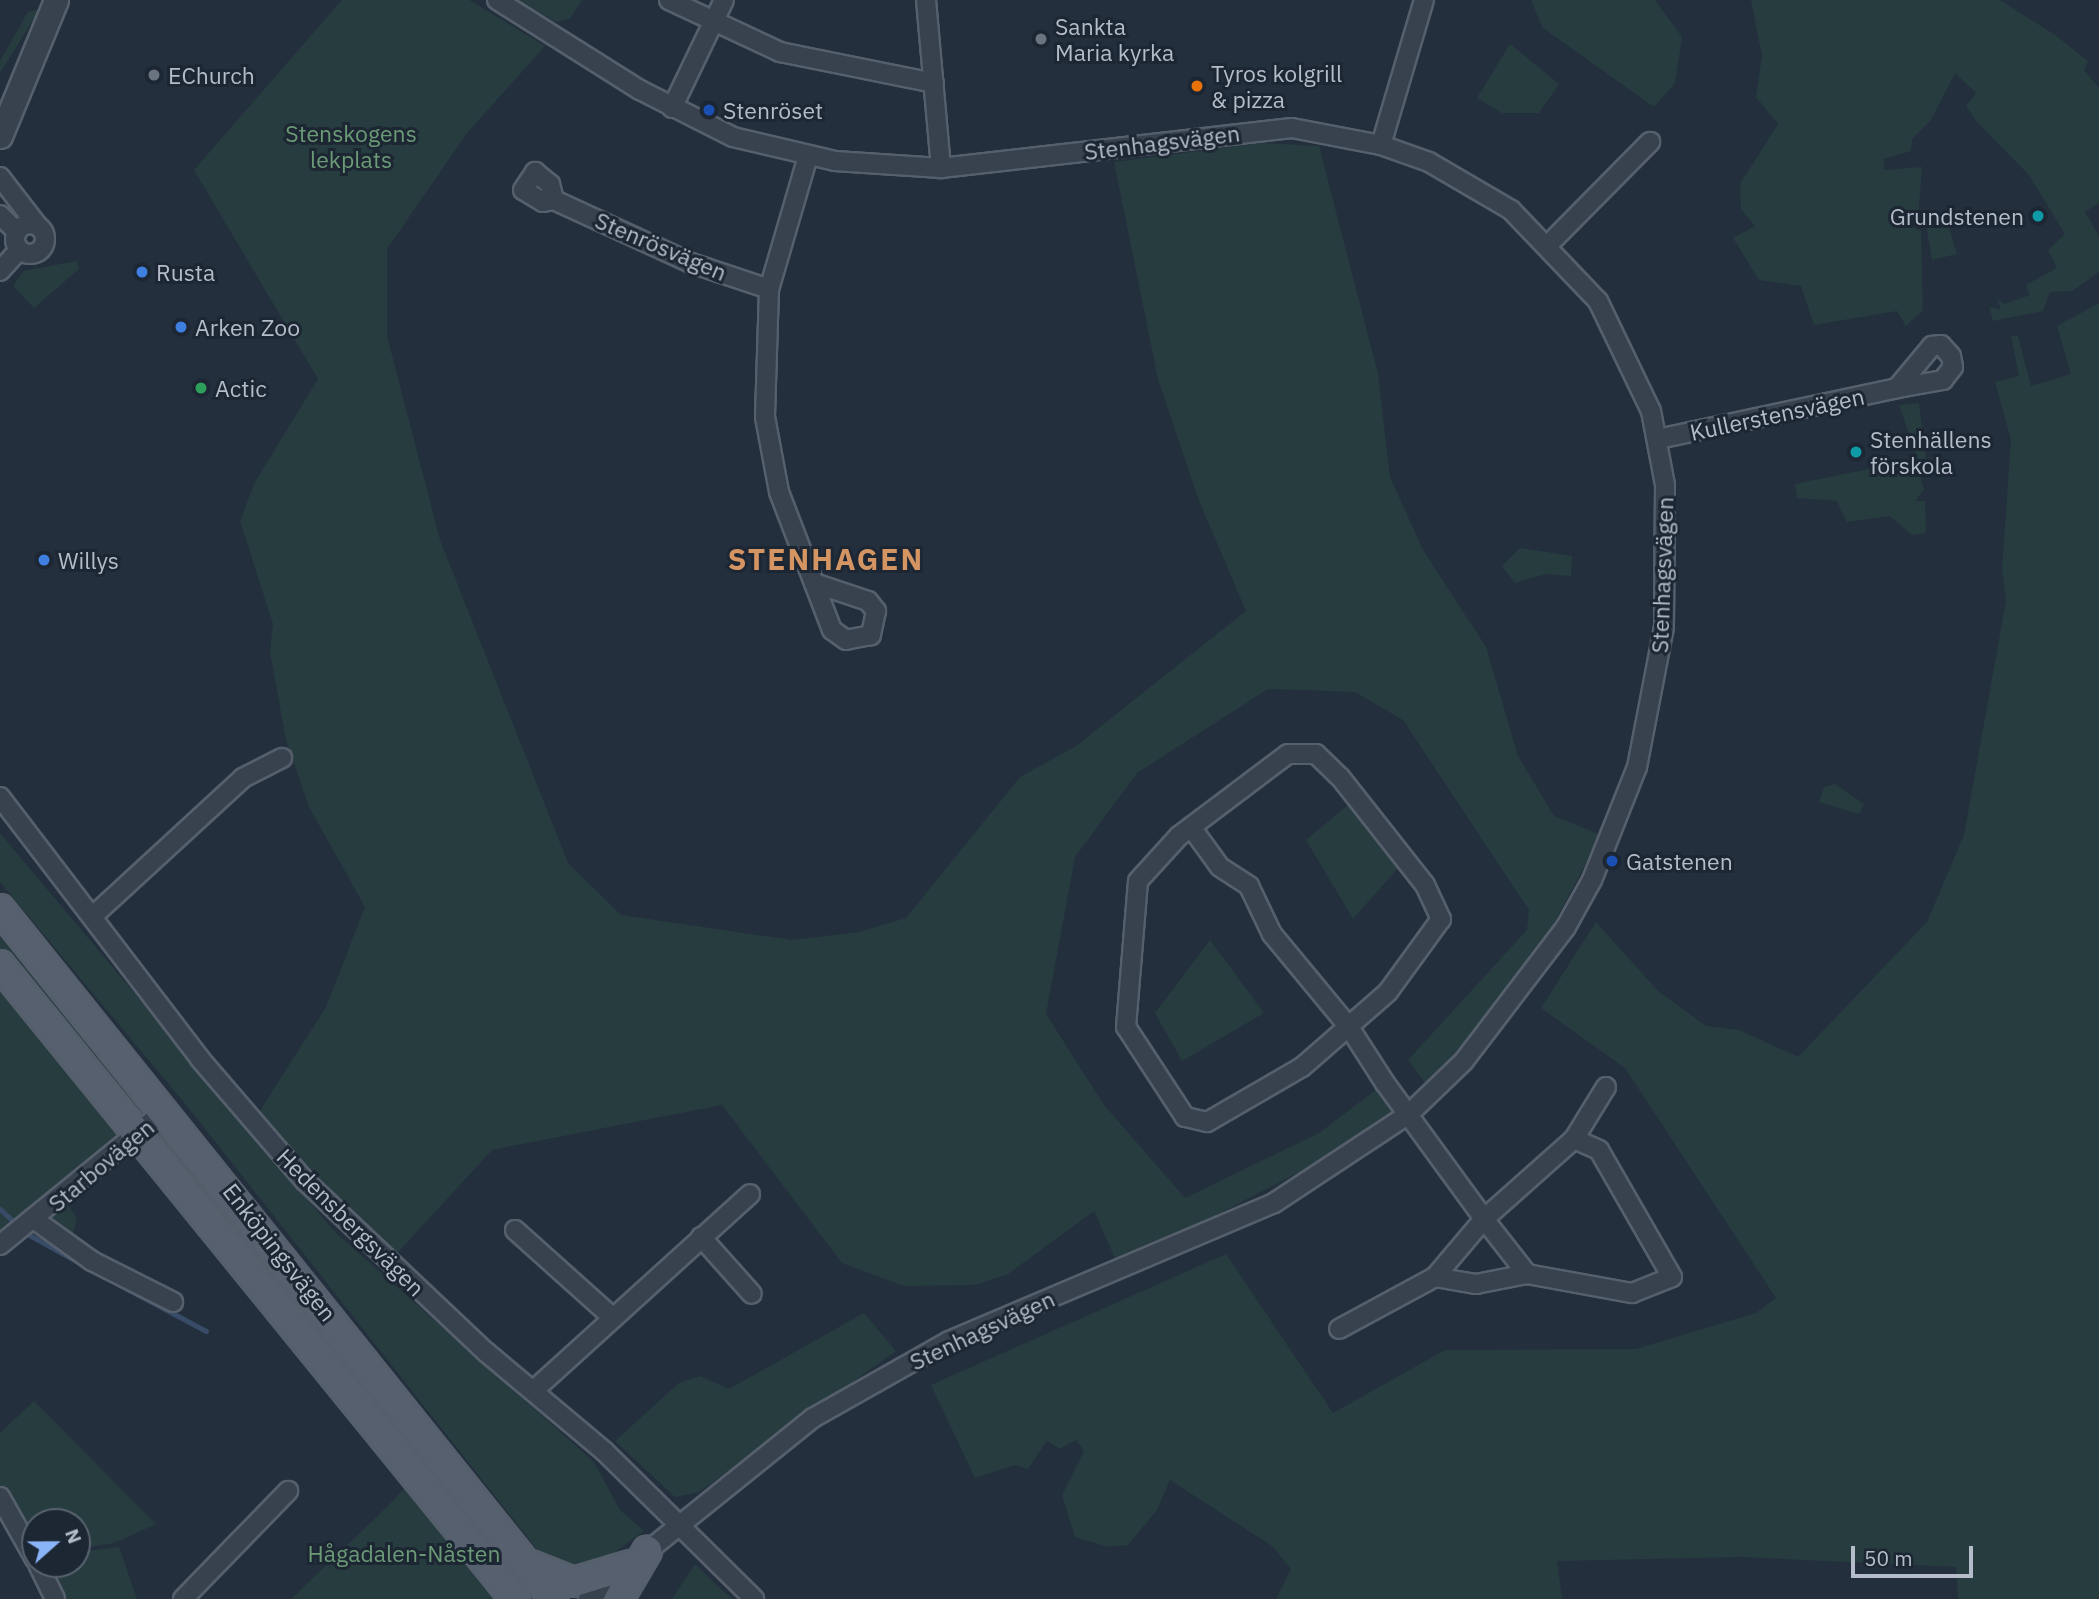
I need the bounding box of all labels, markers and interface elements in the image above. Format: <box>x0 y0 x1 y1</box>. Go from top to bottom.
place label: Sankta Maria kyrka <box>1055 12 1174 66</box>
marker: Sankta Maria kyrka <box>1033 31 1049 47</box>
place label: Tyros kolgrill & pizza <box>1211 59 1342 113</box>
place label: EChurch <box>168 61 255 89</box>
marker: EChurch <box>146 67 162 83</box>
marker: Tyros kolgrill & pizza <box>1189 78 1205 94</box>
place label: Stenröset <box>723 96 823 124</box>
marker: Stenröset <box>701 102 717 118</box>
park label: Stenskogens lekplats <box>285 119 417 173</box>
street label: Stenhagsvägen <box>1083 119 1241 165</box>
place label: Grundstenen <box>1890 202 2024 230</box>
street label: Stenrösvägen <box>591 206 731 286</box>
marker: Grundstenen <box>2030 208 2046 224</box>
place label: Rusta <box>156 258 215 286</box>
marker: Rusta <box>134 264 150 280</box>
place label: Arken Zoo <box>195 313 300 341</box>
marker: Arken Zoo <box>173 319 189 335</box>
place label: Actic <box>215 374 267 402</box>
marker: Actic <box>193 380 209 396</box>
street label: Kullerstensvägen <box>1687 382 1867 446</box>
place label: Stenhällens förskola <box>1870 425 1992 479</box>
marker: Stenhällens förskola <box>1848 444 1864 460</box>
street label: Stenhagsvägen <box>1645 496 1679 654</box>
district label: STENHAGEN <box>729 541 923 577</box>
place label: Willys <box>58 546 119 574</box>
marker: Willys <box>36 552 52 568</box>
place label: Gatstenen <box>1626 847 1733 875</box>
marker: Gatstenen <box>1604 853 1620 869</box>
street label: Starbovägen <box>43 1113 159 1217</box>
street label: Hedensbergsvägen <box>272 1143 430 1301</box>
street label: Enköpingsvägen <box>218 1178 342 1326</box>
street label: Stenhagsvägen <box>905 1284 1059 1376</box>
north arrow <box>21 1508 91 1578</box>
text: N <box>60 1525 87 1547</box>
scale bar <box>1854 1532 1976 1576</box>
park label: Hågadalen-Nåsten <box>308 1539 500 1567</box>
text: 50 m <box>1864 1544 1913 1572</box>

